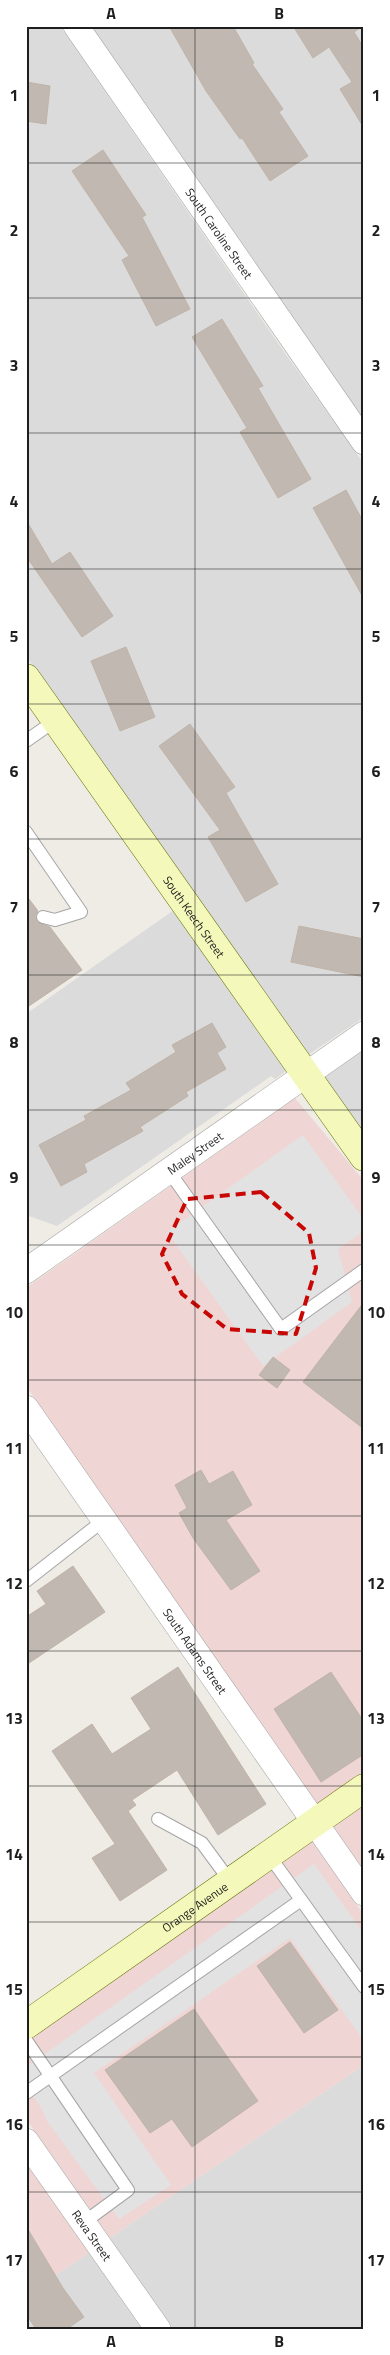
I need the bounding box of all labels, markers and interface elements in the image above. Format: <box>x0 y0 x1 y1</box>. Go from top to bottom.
text: A <box>106 1 116 25</box>
text: B <box>274 1 284 25</box>
text: 1 <box>10 83 18 107</box>
text: 1 <box>372 83 380 107</box>
street label: South Caroline Street <box>181 184 258 283</box>
text: 2 <box>10 218 18 242</box>
text: 2 <box>372 218 380 242</box>
text: 3 <box>10 353 18 377</box>
text: 3 <box>372 353 380 377</box>
text: 4 <box>10 489 19 513</box>
text: 4 <box>372 489 381 513</box>
text: 5 <box>10 624 19 648</box>
text: 5 <box>372 624 381 648</box>
text: 6 <box>10 759 19 783</box>
text: 6 <box>372 759 381 783</box>
street label: South Keech Street <box>159 872 230 962</box>
text: 7 <box>10 895 18 919</box>
text: 7 <box>372 895 380 919</box>
text: 8 <box>10 1030 19 1054</box>
text: 8 <box>372 1030 381 1054</box>
street label: Maley Street <box>163 1126 227 1179</box>
text: 9 <box>10 1165 19 1189</box>
text: 9 <box>372 1165 381 1189</box>
text: 10 <box>5 1300 23 1324</box>
text: 10 <box>367 1300 385 1324</box>
text: 11 <box>5 1436 23 1460</box>
text: 11 <box>367 1436 385 1460</box>
text: 12 <box>5 1571 23 1595</box>
text: 12 <box>367 1571 385 1595</box>
street label: South Adams Street <box>158 1604 232 1698</box>
text: 13 <box>5 1706 23 1730</box>
text: 13 <box>367 1706 385 1730</box>
text: 14 <box>5 1842 23 1866</box>
text: 14 <box>367 1842 385 1866</box>
street label: Orange Avenue <box>158 1877 232 1937</box>
text: 15 <box>5 1977 23 2001</box>
text: 15 <box>367 1977 385 2001</box>
text: 16 <box>5 2112 23 2136</box>
text: 16 <box>367 2112 385 2136</box>
street label: Reva Street <box>67 2206 117 2265</box>
text: 17 <box>5 2248 23 2272</box>
text: 17 <box>367 2248 385 2272</box>
text: A <box>106 2329 116 2353</box>
text: B <box>274 2329 284 2353</box>

